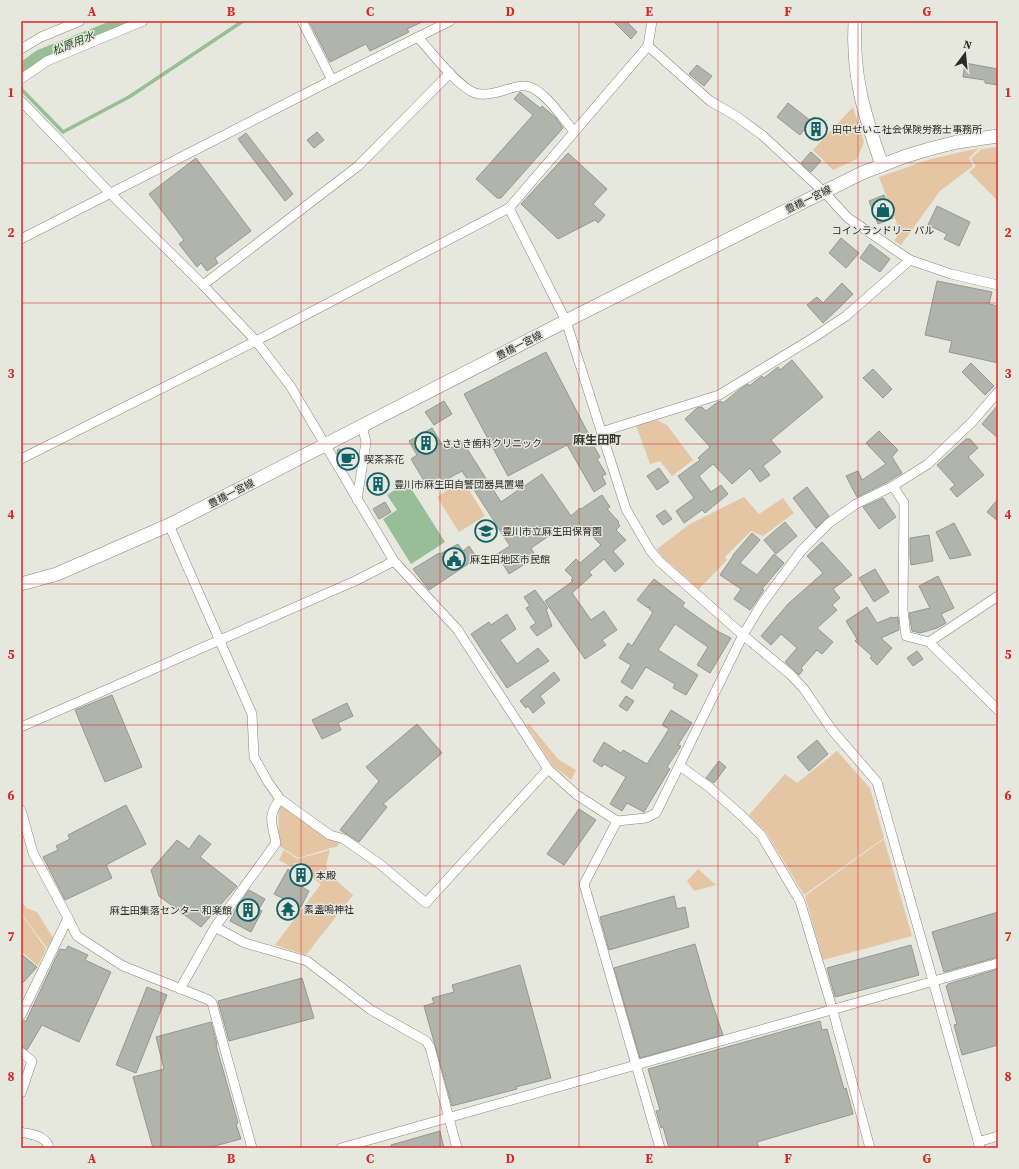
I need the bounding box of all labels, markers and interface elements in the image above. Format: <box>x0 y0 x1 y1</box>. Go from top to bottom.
text: A <box>88 3 97 20</box>
text: B <box>227 3 236 20</box>
text: C <box>366 3 374 20</box>
text: D <box>505 3 515 20</box>
text: E <box>645 3 653 20</box>
text: F <box>784 3 792 20</box>
text: G <box>923 3 932 20</box>
water label: 松原用水 <box>50 28 97 59</box>
north arrow <box>945 34 985 74</box>
text: N <box>962 37 974 53</box>
text: 1 <box>7 84 15 101</box>
text: 1 <box>1004 84 1012 101</box>
building icon: 田中せいこ社会保険労務士事務所 <box>803 116 829 142</box>
place label: 田中せいこ社会保険労務士事務所 <box>832 123 982 136</box>
street label: 豊橋一宮線 <box>783 183 834 216</box>
shop icon: コインランドリー パル <box>870 197 896 223</box>
text: 2 <box>7 224 15 241</box>
place label: コインランドリー パル <box>832 224 934 237</box>
text: 2 <box>1004 224 1012 241</box>
street label: 豊橋一宮線 <box>494 328 544 363</box>
text: 3 <box>7 365 15 382</box>
text: 3 <box>1004 365 1012 382</box>
building icon: ささき歯科クリニック <box>413 430 439 456</box>
district label: 麻生田町 <box>573 432 621 448</box>
place label: ささき歯科クリニック <box>442 437 542 450</box>
cafe icon: 喫茶茶花 <box>335 446 361 472</box>
place label: 喫茶茶花 <box>364 453 404 466</box>
building icon: 豊川市麻生田自警団器具置場 <box>365 471 391 497</box>
street label: 豊橋一宮線 <box>206 476 256 511</box>
place label: 豊川市麻生田自警団器具置場 <box>394 478 524 491</box>
text: 4 <box>7 506 15 523</box>
text: 4 <box>1004 506 1012 523</box>
school or university icon: 豊川市立麻生田保育園 <box>473 518 499 544</box>
place label: 豊川市立麻生田保育園 <box>502 525 602 538</box>
public building icon: 麻生田地区市民館 <box>441 546 467 572</box>
place label: 麻生田地区市民館 <box>470 553 550 566</box>
text: 5 <box>7 646 15 663</box>
text: 5 <box>1004 646 1012 663</box>
text: 6 <box>7 787 15 804</box>
text: 6 <box>1004 787 1012 804</box>
building icon: 本殿 <box>288 862 314 888</box>
place label: 本殿 <box>316 869 336 882</box>
temple icon: 素盞嗚神社 <box>275 896 301 922</box>
building icon: 麻生田集落センター 和楽館 <box>235 897 261 923</box>
place label: 素盞嗚神社 <box>304 903 354 916</box>
place label: 麻生田集落センター 和楽館 <box>110 904 232 917</box>
text: 7 <box>7 928 15 945</box>
text: 7 <box>1004 928 1012 945</box>
text: 8 <box>7 1068 15 1085</box>
text: 8 <box>1004 1068 1012 1085</box>
text: A <box>88 1150 97 1167</box>
text: B <box>227 1150 236 1167</box>
text: C <box>366 1150 374 1167</box>
text: D <box>505 1150 515 1167</box>
text: E <box>645 1150 653 1167</box>
text: F <box>784 1150 792 1167</box>
text: G <box>923 1150 932 1167</box>

